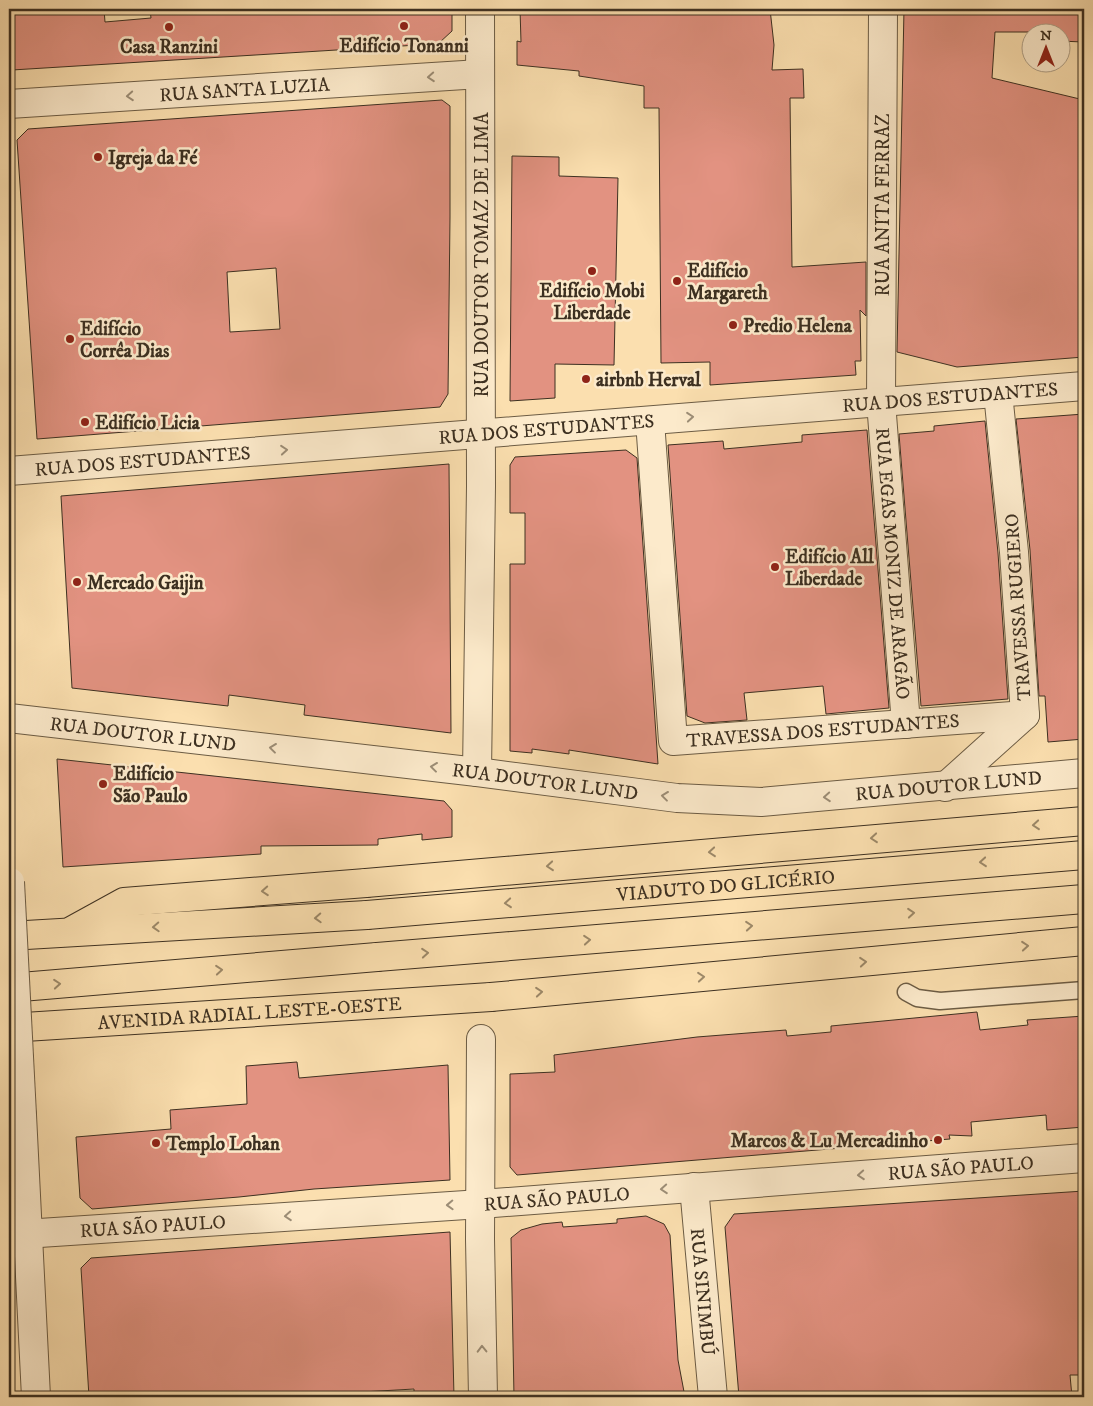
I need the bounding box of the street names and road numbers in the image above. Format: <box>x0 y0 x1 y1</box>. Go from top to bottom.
street label: RUA SANTA LUZIA <box>159 74 331 107</box>
street label: RUA DOUTOR TOMAZ DE LIMA <box>471 112 494 398</box>
street label: RUA ANITA FERRAZ <box>872 114 895 296</box>
street label: RUA DOS ESTUDANTES <box>841 378 1059 418</box>
street label: RUA DOS ESTUDANTES <box>438 410 655 450</box>
street label: RUA EGAS MONIZ DE ARAGÃO <box>870 427 915 700</box>
street label: RUA DOS ESTUDANTES <box>34 442 252 482</box>
street label: TRAVESSA RUGIERO <box>1000 513 1037 701</box>
street label: TRAVESSA DOS ESTUDANTES <box>685 710 960 753</box>
street label: RUA DOUTOR LUND <box>49 713 237 757</box>
street label: RUA DOUTOR LUND <box>451 759 639 806</box>
street label: RUA DOUTOR LUND <box>854 767 1043 807</box>
street label: VIADUTO DO GLICÉRIO <box>615 866 836 907</box>
street label: AVENIDA RADIAL LESTE-OESTE <box>97 993 402 1035</box>
street label: RUA SÃO PAULO <box>887 1152 1035 1186</box>
street label: RUA SÃO PAULO <box>483 1183 631 1217</box>
street label: RUA SÃO PAULO <box>79 1211 227 1243</box>
street label: RUA SINIMBÚ <box>685 1227 721 1357</box>

